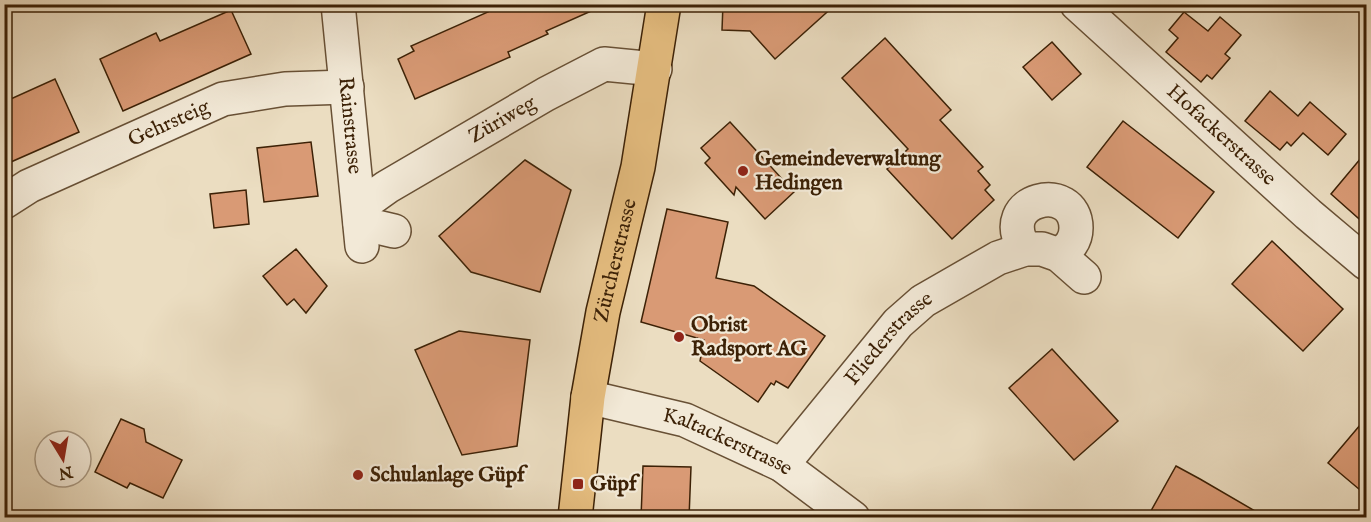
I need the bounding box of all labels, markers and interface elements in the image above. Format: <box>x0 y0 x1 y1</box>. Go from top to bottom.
street label: Rainstrasse <box>332 76 368 176</box>
street label: Hofackerstrasse <box>1161 78 1282 192</box>
street label: Züriweg <box>464 89 541 150</box>
street label: Gehrsteig <box>124 93 214 153</box>
place label: Gemeindeverwaltung Hedingen <box>755 146 941 197</box>
marker: Gemeindeverwaltung Hedingen <box>736 164 750 178</box>
street label: Zürcherstrasse <box>588 195 644 325</box>
street label: Fliederstrasse <box>839 285 938 391</box>
place label: Obrist Radsport AG <box>691 312 808 363</box>
marker: Obrist Radsport AG <box>672 330 686 344</box>
street label: Kaltackerstrasse <box>660 402 799 482</box>
north arrow <box>33 429 93 489</box>
text: N <box>57 460 75 483</box>
place label: Schulanlage Güpf <box>370 462 528 489</box>
marker: Schulanlage Güpf <box>351 468 365 482</box>
place label: Güpf <box>590 471 640 498</box>
marker: Güpf <box>571 477 585 491</box>

